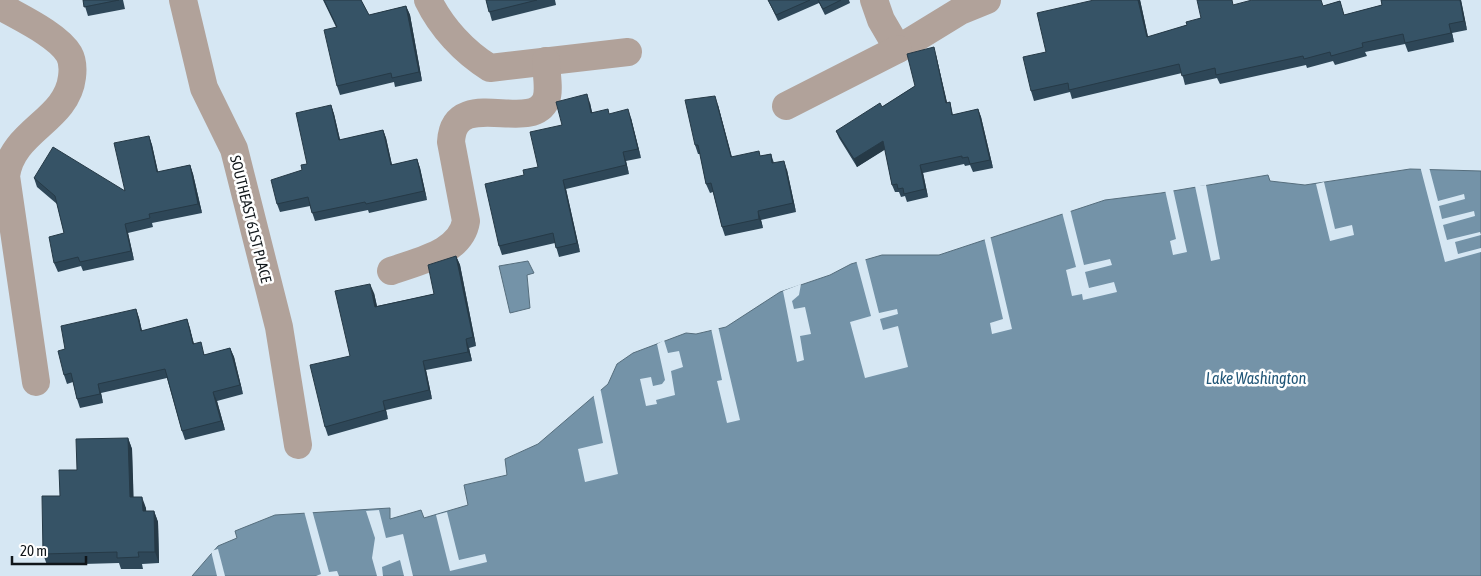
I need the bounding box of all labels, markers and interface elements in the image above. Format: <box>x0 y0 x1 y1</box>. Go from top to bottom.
street label: SOUTHEAST 61ST PLACE <box>227 154 275 285</box>
water label: Lake Washington <box>1206 369 1306 388</box>
scale bar <box>12 534 86 566</box>
text: 20 m <box>20 542 47 559</box>

